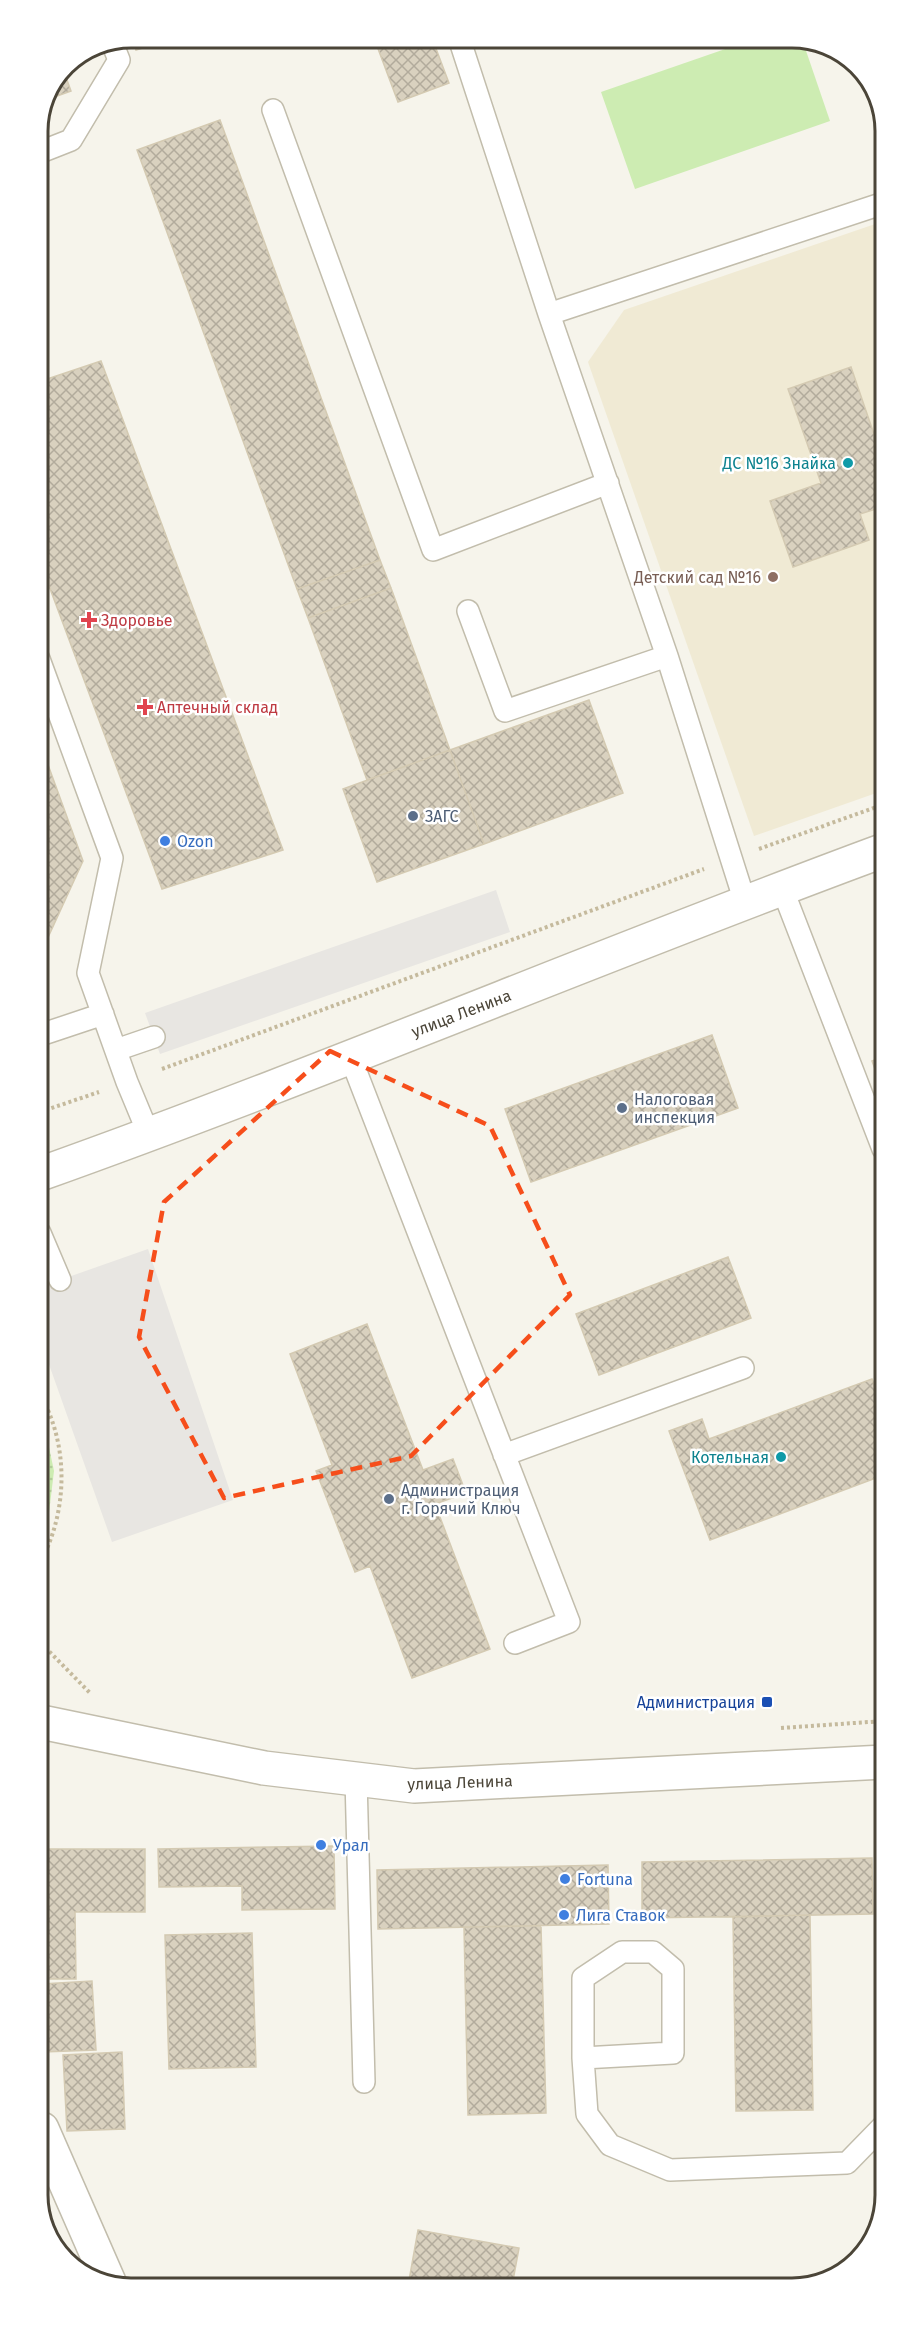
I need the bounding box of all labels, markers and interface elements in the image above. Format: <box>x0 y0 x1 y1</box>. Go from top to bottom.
place label: ДС №16 Знайка <box>721 454 836 473</box>
marker: ДС №16 Знайка <box>841 456 855 470</box>
place label: Детский сад №16 <box>633 568 761 587</box>
marker: Детский сад №16 <box>766 570 780 584</box>
place label: Здоровье <box>101 611 172 630</box>
marker: Здоровье <box>82 613 96 627</box>
place label: Аптечный склад <box>157 698 278 717</box>
marker: Аптечный склад <box>138 700 152 714</box>
place label: ЗАГС <box>425 807 459 826</box>
marker: ЗАГС <box>406 809 420 823</box>
place label: Ozon <box>177 832 214 851</box>
marker: Ozon <box>158 834 172 848</box>
street label: улица Ленина <box>409 986 514 1041</box>
place label: Налоговая инспекция <box>634 1090 715 1127</box>
marker: Налоговая инспекция <box>615 1101 629 1115</box>
place label: Котельная <box>691 1448 769 1467</box>
marker: Котельная <box>774 1450 788 1464</box>
place label: Администрация г. Горячий Ключ <box>401 1481 521 1518</box>
marker: Администрация г. Горячий Ключ <box>382 1492 396 1506</box>
place label: Администрация <box>637 1693 755 1712</box>
marker: Администрация <box>760 1695 774 1709</box>
street label: улица Ленина <box>407 1771 513 1794</box>
place label: Урал <box>333 1836 369 1855</box>
marker: Урал <box>314 1838 328 1852</box>
place label: Fortuna <box>577 1870 633 1889</box>
marker: Fortuna <box>558 1872 572 1886</box>
place label: Лига Ставок <box>576 1906 666 1925</box>
marker: Лига Ставок <box>557 1908 571 1922</box>

